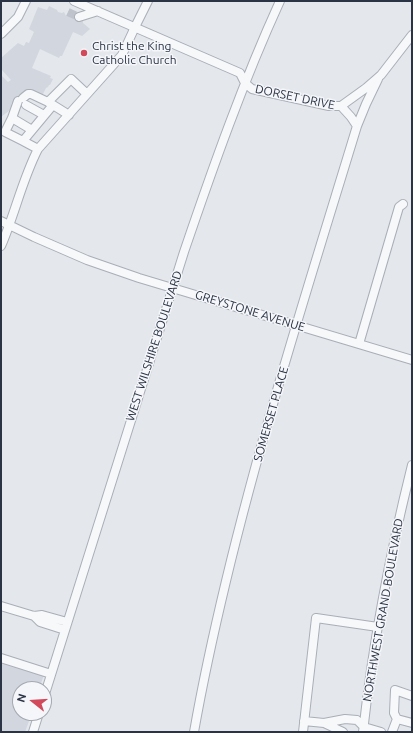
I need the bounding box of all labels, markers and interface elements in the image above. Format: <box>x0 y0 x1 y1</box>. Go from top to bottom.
place label: Christ the King Catholic Church <box>92 39 177 67</box>
marker: Christ the King Catholic Church <box>79 48 89 58</box>
street label: DORSET DRIVE <box>254 82 336 112</box>
street label: WEST WILSHIRE BOULEVARD <box>123 269 185 423</box>
street label: GREYSTONE AVENUE <box>193 287 307 335</box>
street label: SOMERSET PLACE <box>251 365 291 463</box>
street label: NORTHWEST GRAND BOULEVARD <box>360 517 406 703</box>
north arrow <box>12 681 52 721</box>
text: N <box>15 692 28 703</box>

